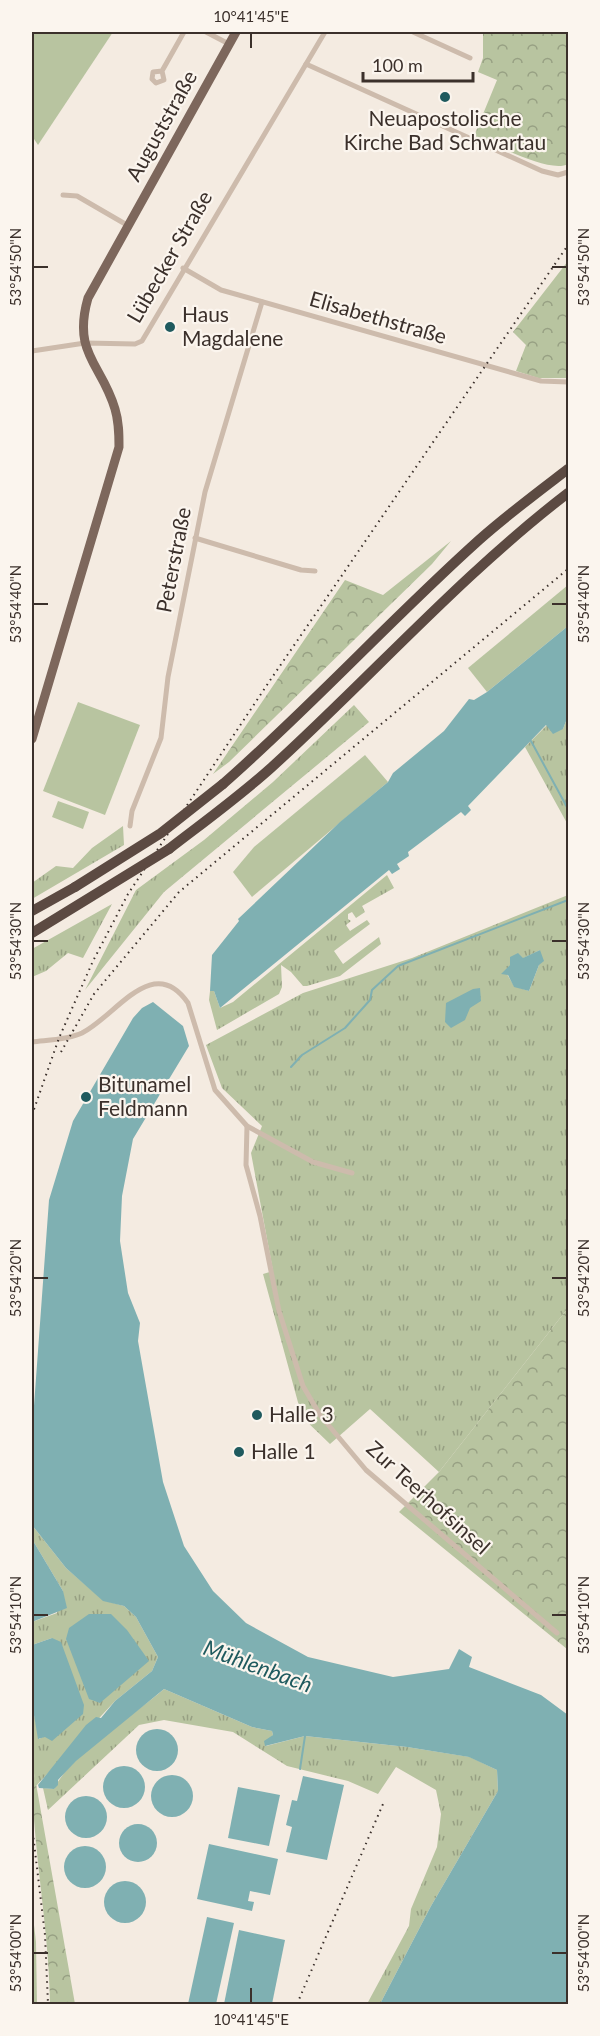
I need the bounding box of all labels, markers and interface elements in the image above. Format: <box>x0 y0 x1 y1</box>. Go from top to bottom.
text: 10°41'45"E <box>213 7 289 25</box>
scale bar <box>363 45 472 83</box>
text: 100 m <box>372 54 423 76</box>
street label: Auguststraße <box>120 66 201 185</box>
marker: Neuapostolische Kirche Bad Schwartau <box>438 90 452 104</box>
place label: Neuapostolische Kirche Bad Schwartau <box>344 105 546 154</box>
street label: Lübecker Straße <box>121 186 217 327</box>
text: 53°54'50"N <box>6 228 24 306</box>
text: 53°54'50"N <box>574 228 592 306</box>
street label: Elisabethstraße <box>307 285 450 348</box>
place label: Haus Magdalene <box>182 301 283 350</box>
marker: Haus Magdalene <box>163 320 177 334</box>
street label: Peterstraße <box>150 505 195 615</box>
text: 53°54'40"N <box>6 565 24 643</box>
text: 53°54'40"N <box>574 565 592 643</box>
text: 53°54'30"N <box>6 902 24 980</box>
text: 53°54'30"N <box>574 902 592 980</box>
place label: Bitunamel Feldmann <box>98 1071 191 1120</box>
marker: Bitunamel Feldmann <box>79 1090 93 1104</box>
text: 53°54'20"N <box>6 1239 24 1317</box>
text: 53°54'20"N <box>574 1239 592 1317</box>
place label: Halle 3 <box>269 1401 334 1426</box>
marker: Halle 3 <box>250 1408 264 1422</box>
street label: Zur Teerhofsinsel <box>362 1435 496 1559</box>
place label: Halle 1 <box>251 1438 316 1463</box>
marker: Halle 1 <box>232 1445 246 1459</box>
text: 53°54'10"N <box>6 1576 24 1654</box>
text: 53°54'10"N <box>574 1576 592 1654</box>
water label: Mühlenbach <box>200 1633 316 1698</box>
text: 53°54'00"N <box>6 1914 24 1992</box>
text: 53°54'00"N <box>574 1914 592 1992</box>
text: 10°41'45"E <box>213 2010 289 2028</box>

